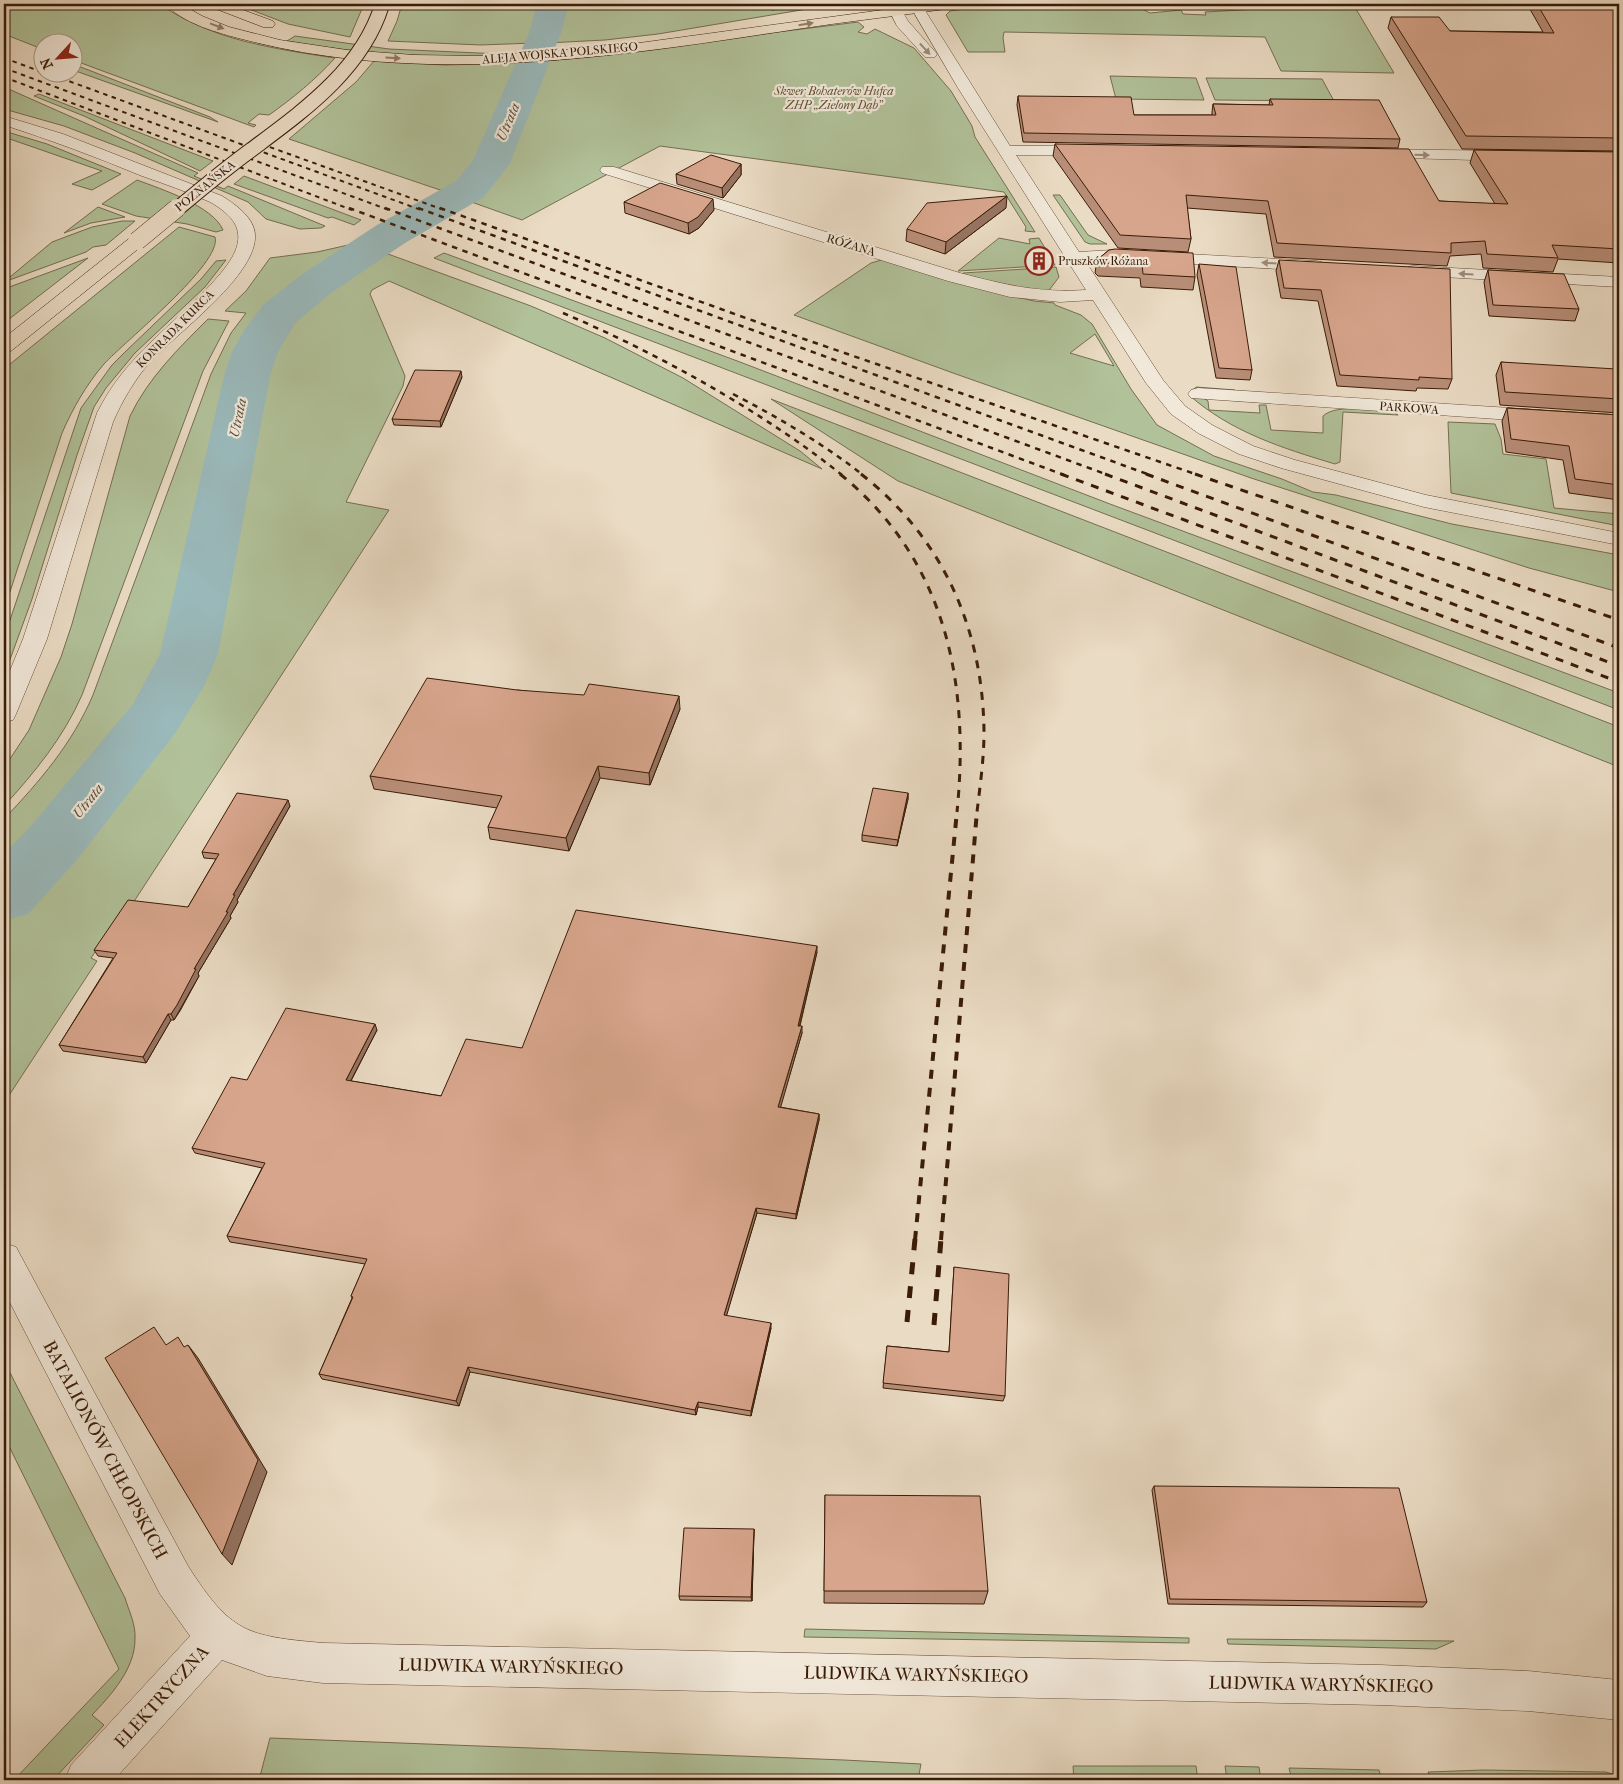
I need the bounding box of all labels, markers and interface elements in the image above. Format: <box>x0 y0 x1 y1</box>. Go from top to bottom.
one-way arrow <box>798 20 814 28</box>
one-way arrow <box>209 23 224 30</box>
north arrow <box>32 32 82 82</box>
street label: ALEJA WOJSKA POLSKIEGO <box>481 39 638 67</box>
one-way arrow <box>919 43 931 55</box>
text: N <box>37 55 57 72</box>
one-way arrow <box>385 55 401 63</box>
park label: Skwer Bohaterów Hufca ZHP „Zielony Dąb” <box>773 84 894 112</box>
water label: Utrata <box>492 101 524 143</box>
one-way arrow <box>1414 151 1430 159</box>
street label: POZNAŃSKA <box>171 157 238 214</box>
street label: RÓŻANA <box>825 230 878 259</box>
building icon: Pruszków Różana <box>1024 246 1054 276</box>
place label: Pruszków Różana <box>1058 254 1149 268</box>
one-way arrow <box>1260 259 1276 267</box>
one-way arrow <box>1457 270 1473 278</box>
street label: KONRADA KURCA <box>133 287 217 371</box>
water label: Utrata <box>226 397 250 439</box>
street label: PARKOWA <box>1379 399 1439 417</box>
water label: Utrata <box>69 780 107 822</box>
street label: BATALIONÓW CHŁOPSKICH <box>38 1336 173 1563</box>
street label: ELEKTRYCZNA <box>110 1641 214 1753</box>
street label: LUDWIKA WARYŃSKIEGO <box>398 1654 624 1679</box>
street label: LUDWIKA WARYŃSKIEGO <box>803 1662 1029 1687</box>
street label: LUDWIKA WARYŃSKIEGO <box>1208 1672 1434 1697</box>

